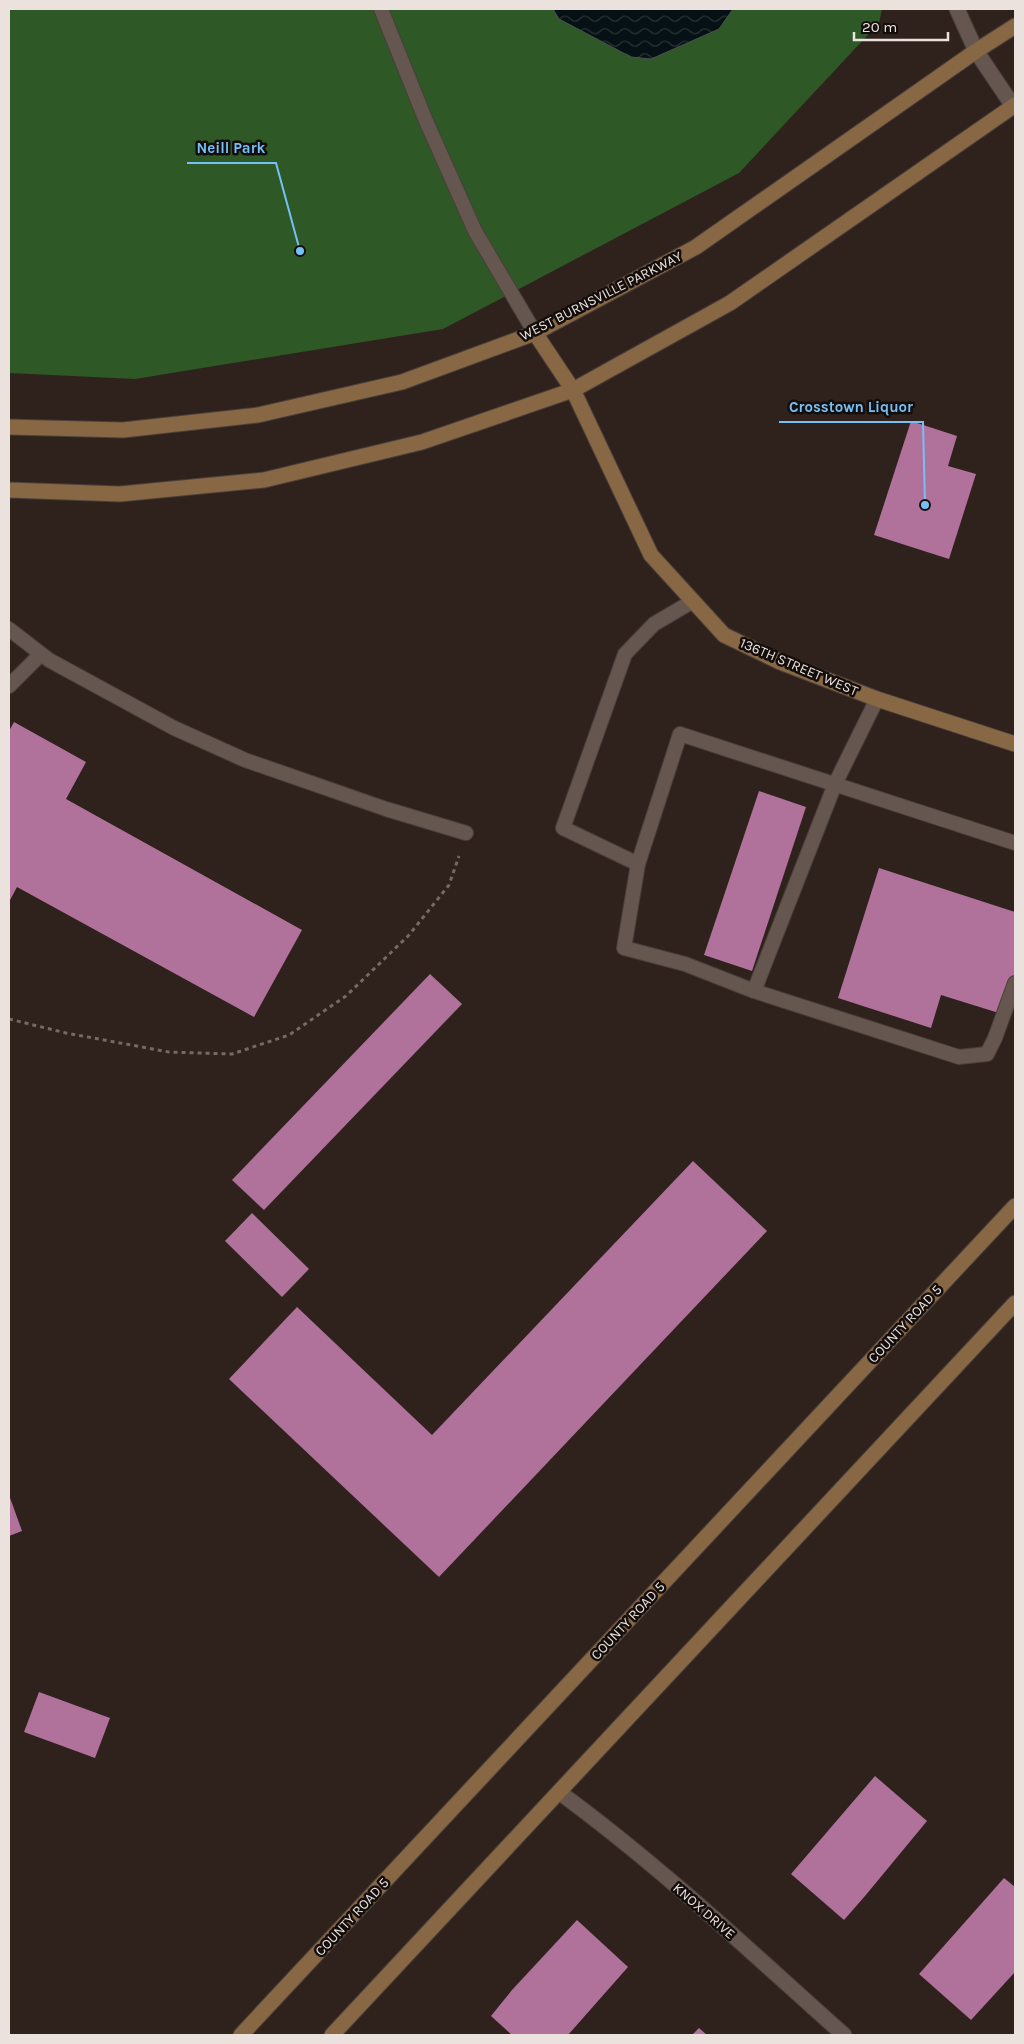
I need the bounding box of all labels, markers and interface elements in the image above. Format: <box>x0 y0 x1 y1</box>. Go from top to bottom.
scale bar <box>854 10 948 42</box>
text: 20 m <box>862 18 897 36</box>
callout: Neill Park <box>187 133 276 163</box>
text: Neill Park <box>197 139 266 157</box>
street label: WEST BURNSVILLE PARKWAY <box>517 248 685 344</box>
callout: Crosstown Liquor <box>779 392 923 422</box>
text: Crosstown Liquor <box>789 398 913 416</box>
street label: 136TH STREET WEST <box>737 634 861 700</box>
street label: COUNTY ROAD 5 <box>865 1281 946 1367</box>
street label: COUNTY ROAD 5 <box>588 1578 669 1664</box>
street label: COUNTY ROAD 5 <box>312 1874 393 1960</box>
street label: KNOX DRIVE <box>669 1879 739 1943</box>

